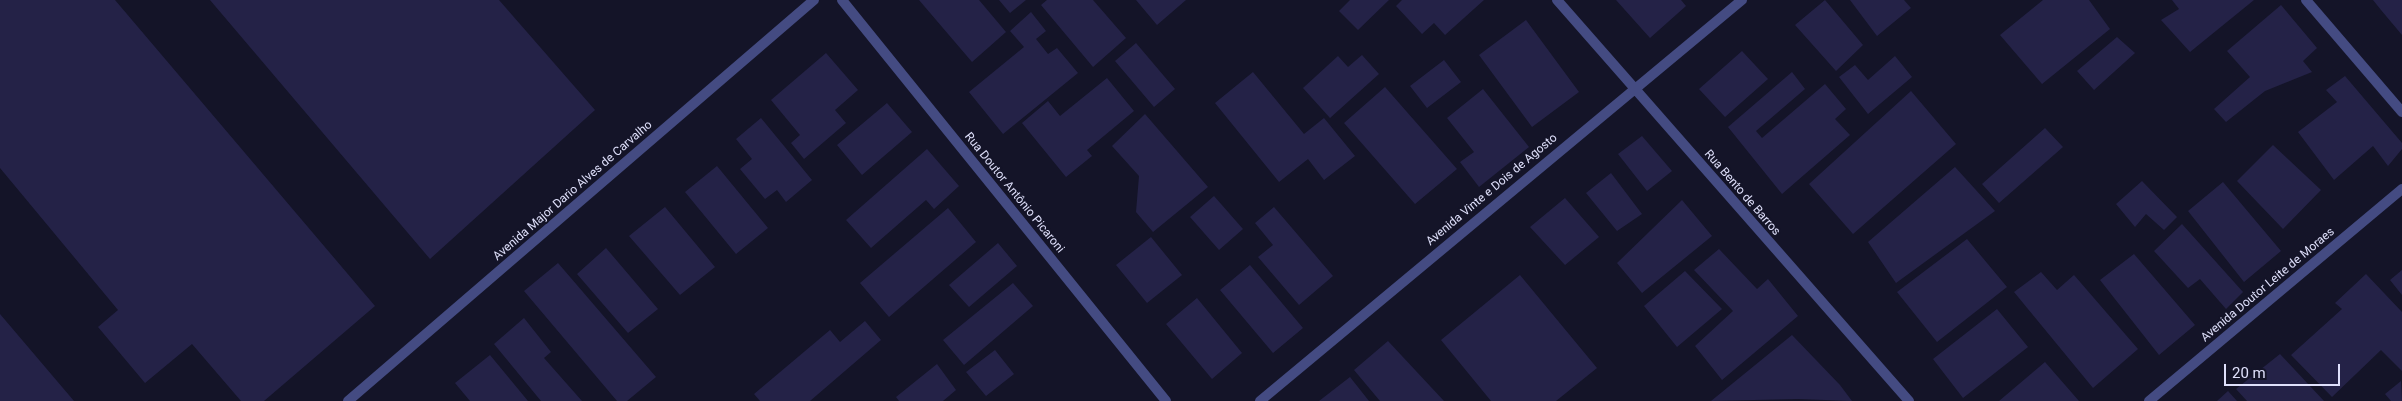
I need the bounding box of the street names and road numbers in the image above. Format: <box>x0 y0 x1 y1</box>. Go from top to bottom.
street label: Avenida Major Dario Alves de Carvalho <box>491 118 655 264</box>
street label: Rua Doutor Antônio Picaroni <box>961 130 1067 256</box>
street label: Avenida Vinte e Dois de Agosto <box>1424 131 1560 249</box>
street label: Rua Bento de Barros <box>1701 147 1783 239</box>
street label: Avenida Doutor Leite de Moraes <box>2198 225 2338 345</box>

